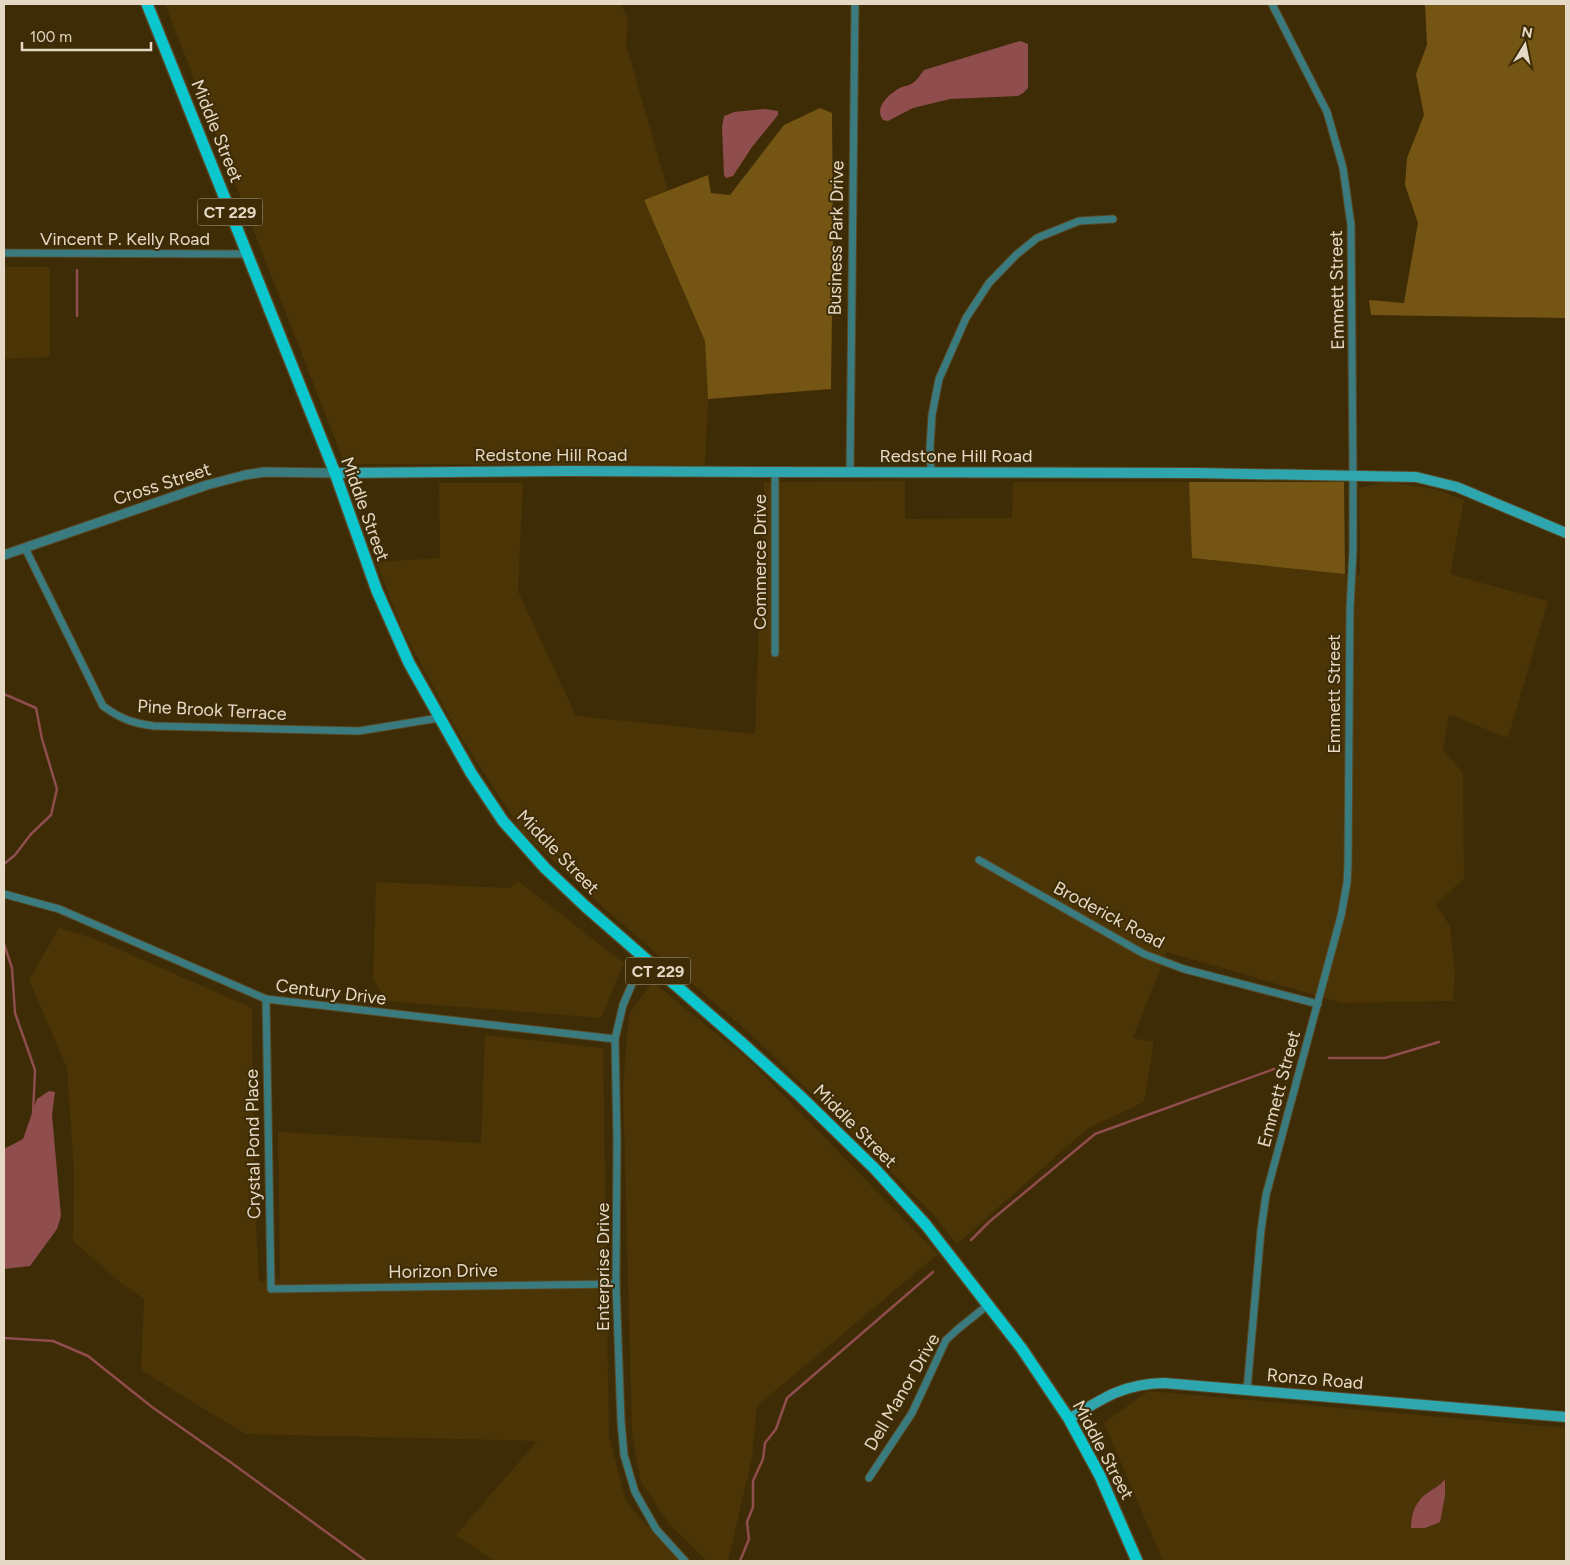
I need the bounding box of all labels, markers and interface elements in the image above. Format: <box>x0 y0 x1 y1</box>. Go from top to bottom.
scale bar <box>22 20 151 52</box>
north arrow <box>1500 20 1550 70</box>
text: N <box>1520 23 1534 42</box>
text: 100 m <box>30 28 72 46</box>
street label: Middle Street <box>186 76 248 186</box>
street label: Business Park Drive <box>824 160 848 316</box>
road number: CT 229 <box>198 198 262 226</box>
street label: Vincent P. Kelly Road <box>40 228 210 250</box>
street label: Emmett Street <box>1325 230 1349 350</box>
street label: Redstone Hill Road <box>474 444 628 466</box>
street label: Redstone Hill Road <box>879 445 1033 467</box>
street label: Middle Street <box>336 454 394 564</box>
street label: Cross Street <box>111 458 214 510</box>
street label: Commerce Drive <box>749 494 771 630</box>
street label: Emmett Street <box>1323 634 1345 754</box>
street label: Pine Brook Terrace <box>137 695 287 725</box>
street label: Middle Street <box>512 805 604 899</box>
street label: Broderick Road <box>1050 877 1168 953</box>
road number: CT 229 <box>626 958 690 984</box>
street label: Century Drive <box>274 974 388 1010</box>
street label: Emmett Street <box>1253 1028 1305 1150</box>
street label: Crystal Pond Place <box>241 1069 265 1219</box>
street label: Middle Street <box>809 1080 901 1172</box>
street label: Enterprise Drive <box>592 1203 614 1331</box>
street label: Horizon Drive <box>388 1259 498 1283</box>
street label: Dell Manor Drive <box>860 1329 945 1454</box>
street label: Ronzo Road <box>1266 1364 1364 1394</box>
street label: Middle Street <box>1068 1397 1138 1504</box>

